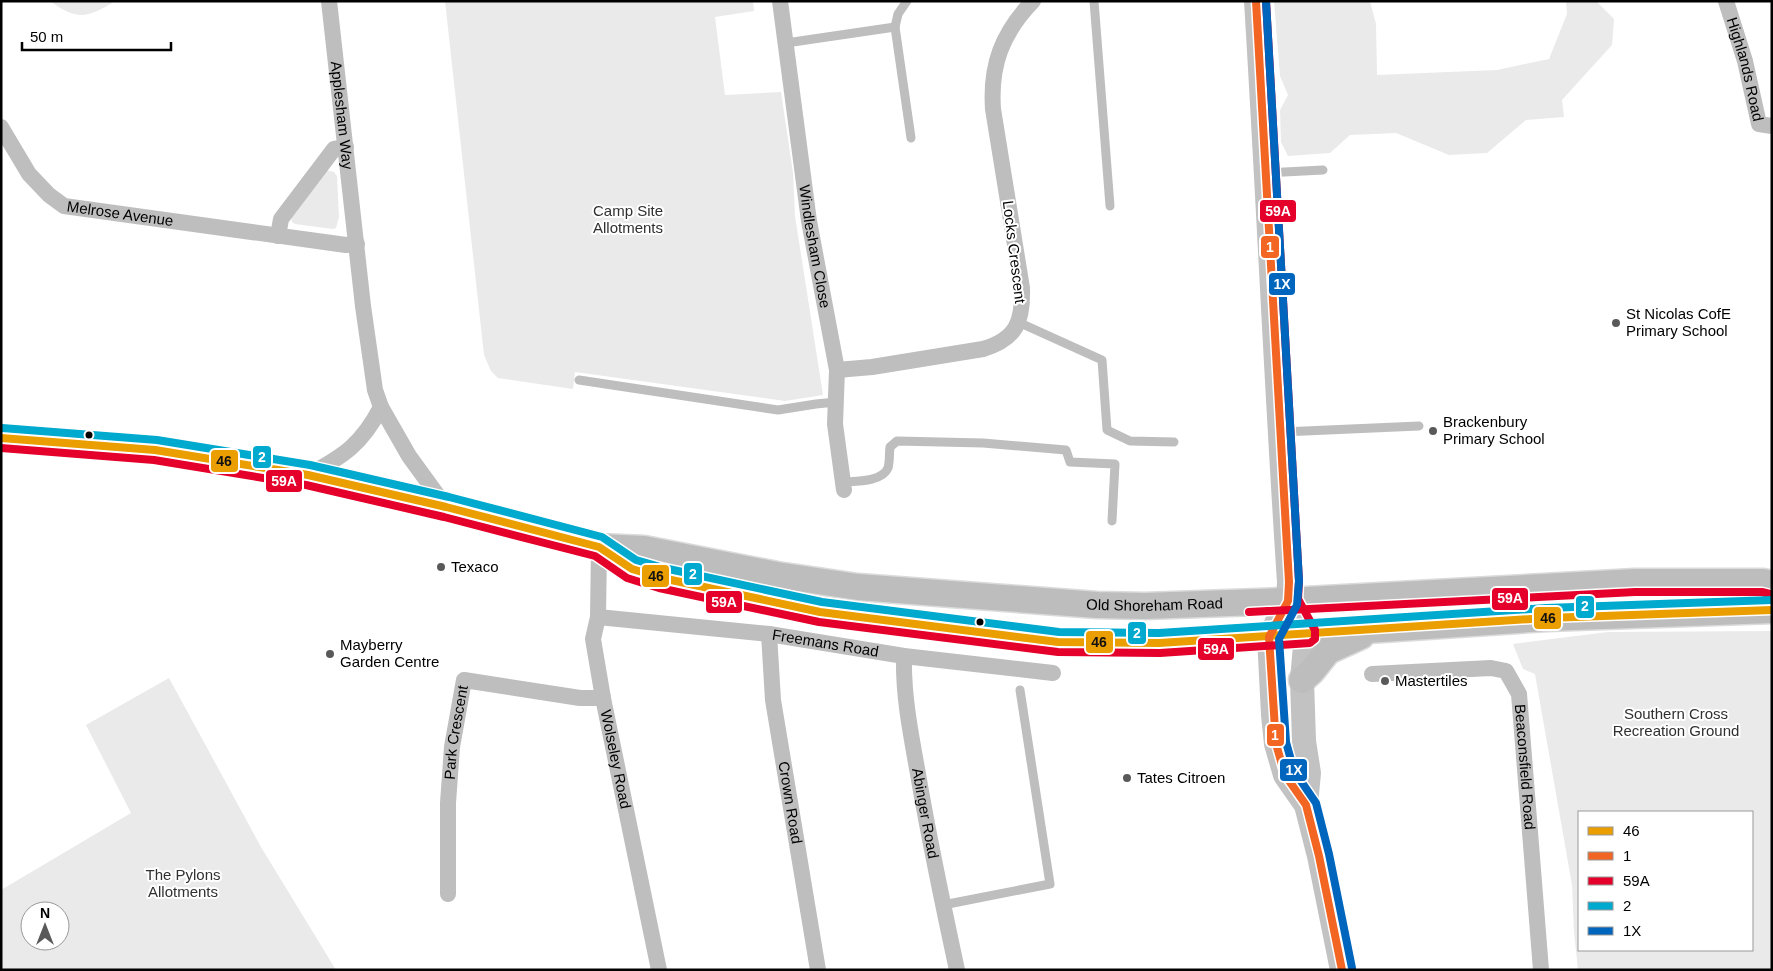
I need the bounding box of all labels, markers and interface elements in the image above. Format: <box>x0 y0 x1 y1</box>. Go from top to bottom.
street label: Highlands Road <box>1724 15 1767 123</box>
scale bar <box>22 20 171 52</box>
text: 50 m <box>30 28 63 45</box>
street label: Applesham Way <box>328 60 357 171</box>
street label: Windlesham Close <box>796 184 834 310</box>
street label: Melrose Avenue <box>66 197 175 229</box>
line badge: 59A <box>1259 199 1297 223</box>
street label: Locks Crescent <box>1000 200 1029 305</box>
park label: Camp Site Allotments <box>593 202 663 236</box>
text: 59A <box>1265 203 1291 219</box>
line badge: 1 <box>1260 235 1280 259</box>
text: 1 <box>1266 239 1274 255</box>
line badge: 1X <box>1268 272 1296 296</box>
text: 1X <box>1273 276 1291 292</box>
place label: St Nicolas CofE Primary School <box>1626 305 1731 339</box>
marker: St Nicolas CofE Primary School <box>1610 317 1622 329</box>
place label: Brackenbury Primary School <box>1443 413 1545 447</box>
marker: Brackenbury Primary School <box>1427 425 1439 437</box>
unlabelled marker <box>84 430 94 440</box>
line badge: 2 <box>252 445 272 469</box>
line badge: 46 <box>210 449 239 473</box>
text: 2 <box>258 449 266 465</box>
text: 46 <box>216 453 232 469</box>
line badge: 59A <box>265 469 303 493</box>
text: 59A <box>271 473 297 489</box>
place label: Texaco <box>451 558 499 575</box>
marker: Texaco <box>435 561 447 573</box>
line badge: 2 <box>683 562 703 586</box>
line badge: 46 <box>641 564 670 588</box>
text: 2 <box>689 566 697 582</box>
text: 46 <box>648 568 664 584</box>
line badge: 59A <box>1491 587 1529 611</box>
line badge: 59A <box>705 590 743 614</box>
text: 59A <box>1497 590 1523 606</box>
text: 59A <box>711 594 737 610</box>
street label: Old Shoreham Road <box>1086 594 1223 614</box>
line badge: 2 <box>1575 595 1595 619</box>
text: 2 <box>1581 598 1589 614</box>
line badge: 46 <box>1533 606 1562 630</box>
text: 46 <box>1540 610 1556 626</box>
unlabelled marker <box>975 617 985 627</box>
line badge: 2 <box>1127 621 1147 645</box>
text: 2 <box>1133 625 1141 641</box>
street label: Freemans Road <box>771 626 880 660</box>
line badge: 46 <box>1085 630 1114 654</box>
text: 46 <box>1091 634 1107 650</box>
place label: Mayberry Garden Centre <box>340 636 439 670</box>
line badge: 59A <box>1197 637 1235 661</box>
text: 59A <box>1203 641 1229 657</box>
marker: Mayberry Garden Centre <box>324 648 336 660</box>
place label: Mastertiles <box>1395 672 1468 689</box>
marker: Mastertiles <box>1379 675 1391 687</box>
street label: Park Crescent <box>441 683 471 780</box>
street label: Beaconsfield Road <box>1512 703 1539 830</box>
park label: Southern Cross Recreation Ground <box>1613 705 1739 739</box>
street label: Wolseley Road <box>598 708 635 810</box>
line badge: 1 <box>1266 723 1285 747</box>
text: 1 <box>1271 727 1279 743</box>
line badge: 1X <box>1279 758 1308 782</box>
street label: Crown Road <box>775 760 806 845</box>
text: 1X <box>1285 762 1303 778</box>
street label: Abinger Road <box>909 767 942 860</box>
place label: Tates Citroen <box>1137 769 1225 786</box>
marker: Tates Citroen <box>1121 772 1133 784</box>
legend <box>1578 811 1753 951</box>
text: 46 <box>1623 822 1640 839</box>
text: 1 <box>1623 847 1631 864</box>
park label: The Pylons Allotments <box>145 866 221 900</box>
text: 59A <box>1623 872 1650 889</box>
text: 2 <box>1623 897 1631 914</box>
north arrow <box>20 901 70 951</box>
text: N <box>40 905 50 921</box>
text: 1X <box>1623 922 1641 939</box>

